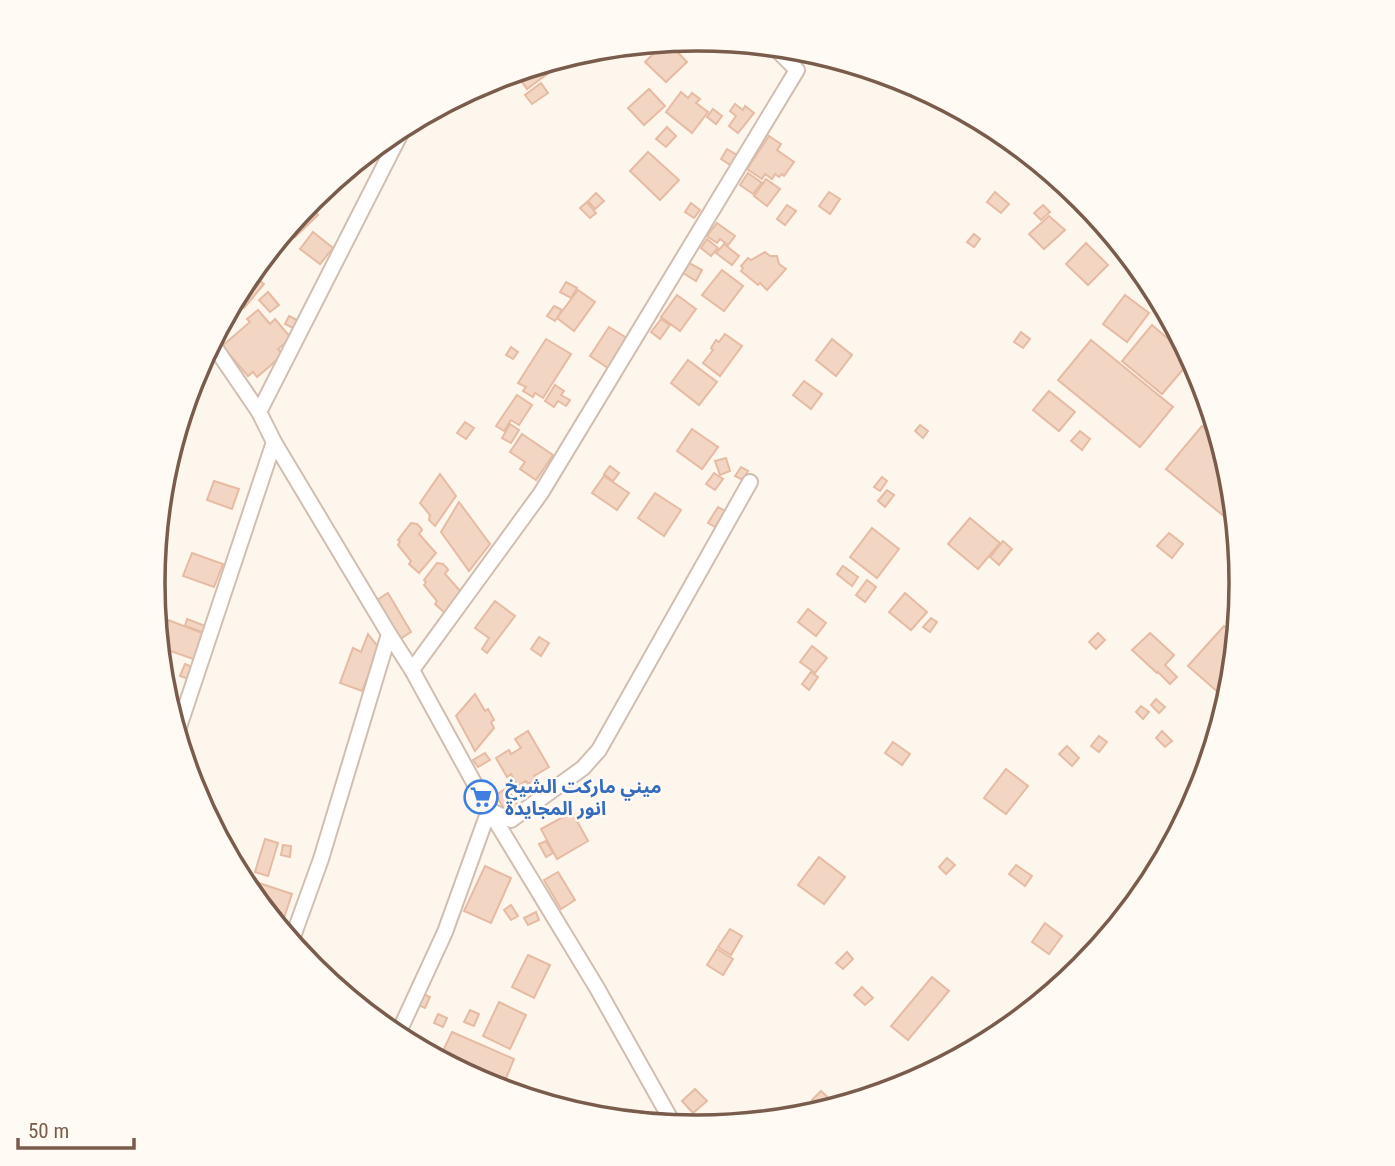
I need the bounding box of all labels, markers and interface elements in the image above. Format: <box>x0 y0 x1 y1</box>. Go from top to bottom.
place label: ميني ماركت الشيخ انور المجايدة <box>505 775 662 820</box>
supermarket icon: ميني ماركت الشيخ انور المجايدة <box>462 778 500 816</box>
scale bar <box>18 1106 133 1150</box>
text: 50 m <box>28 1119 69 1143</box>

